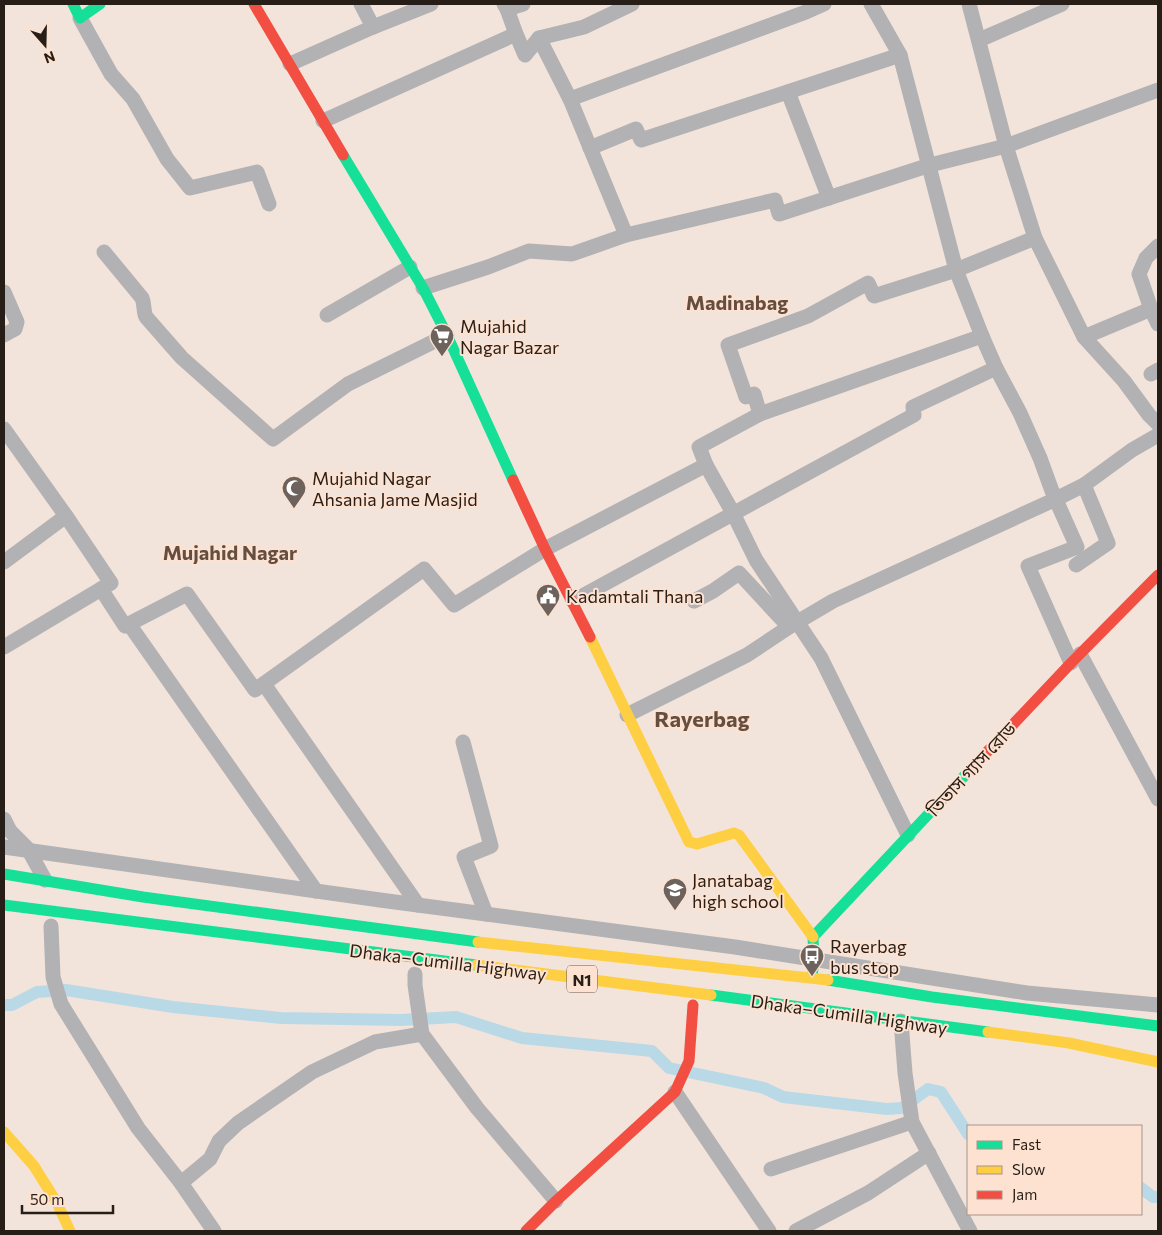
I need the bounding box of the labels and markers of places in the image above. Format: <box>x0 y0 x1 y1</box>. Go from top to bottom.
place label: Mujahid Nagar Bazar <box>460 315 559 358</box>
supermarket icon: Mujahid Nagar Bazar <box>429 323 455 357</box>
place label: Mujahid Nagar Ahsania Jame Masjid <box>312 467 478 510</box>
mosque icon: Mujahid Nagar Ahsania Jame Masjid <box>281 475 307 509</box>
public building icon: Kadamtali Thana <box>535 583 561 617</box>
place label: Kadamtali Thana <box>566 585 703 607</box>
place label: Janatabag high school <box>692 869 784 912</box>
school or university icon: Janatabag high school <box>662 877 688 911</box>
place label: Rayerbag bus stop <box>830 935 907 978</box>
bus stop icon: Rayerbag bus stop <box>799 943 825 977</box>

